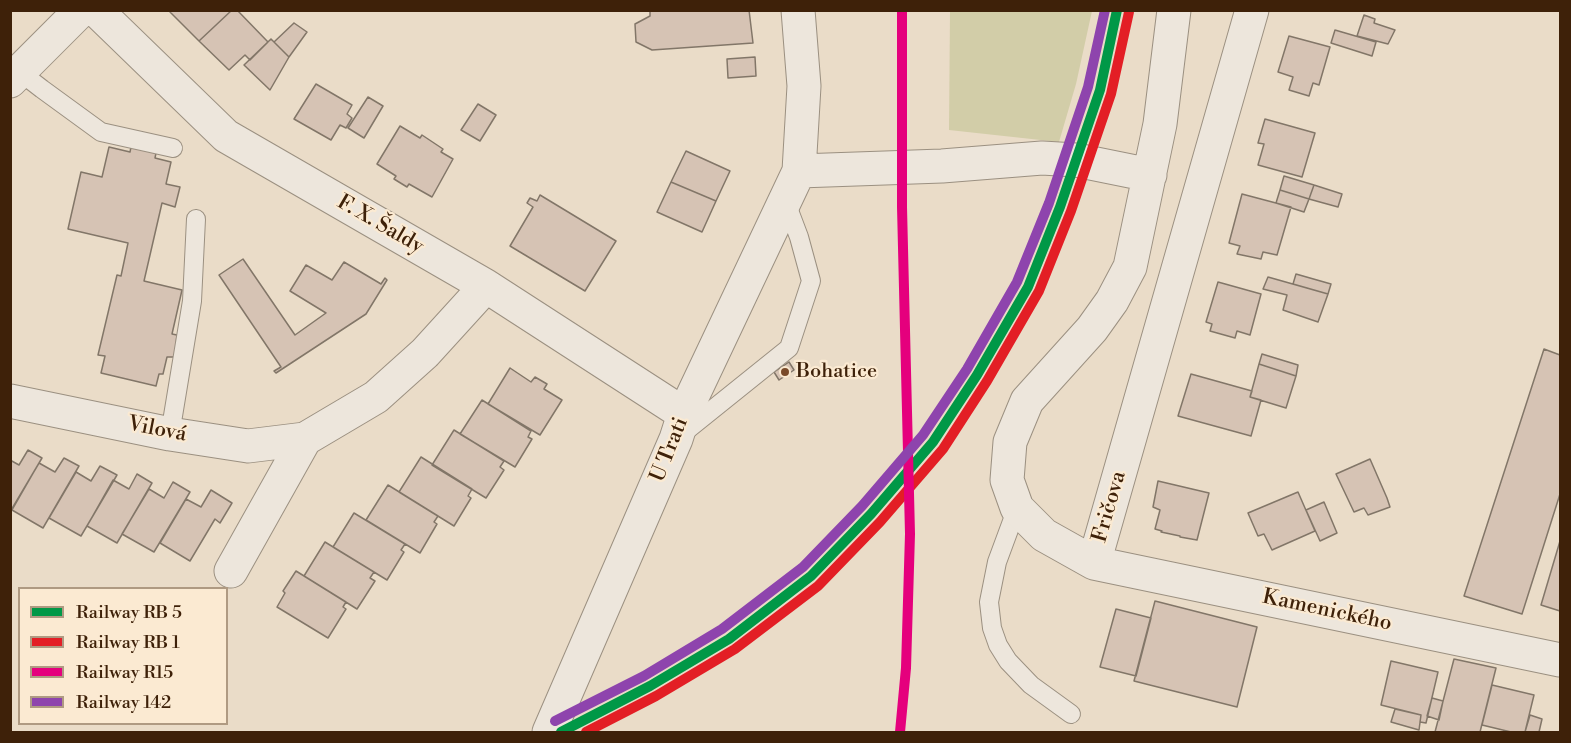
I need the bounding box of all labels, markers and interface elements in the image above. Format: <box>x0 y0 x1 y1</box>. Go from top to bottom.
street label: F. X. Šaldy <box>332 190 428 260</box>
place label: Bohatice <box>796 360 877 384</box>
marker: Bohatice <box>779 366 791 378</box>
street label: Vilová <box>125 412 189 448</box>
street label: U Trati <box>646 414 694 486</box>
street label: Fričova <box>1088 468 1132 546</box>
street label: Kamenického <box>1260 585 1394 637</box>
legend <box>18 587 228 725</box>
text: Railway RB 5 <box>76 601 182 624</box>
text: Railway RB 1 <box>76 631 180 654</box>
text: Railway R15 <box>76 661 173 684</box>
text: Railway 142 <box>76 691 171 714</box>

